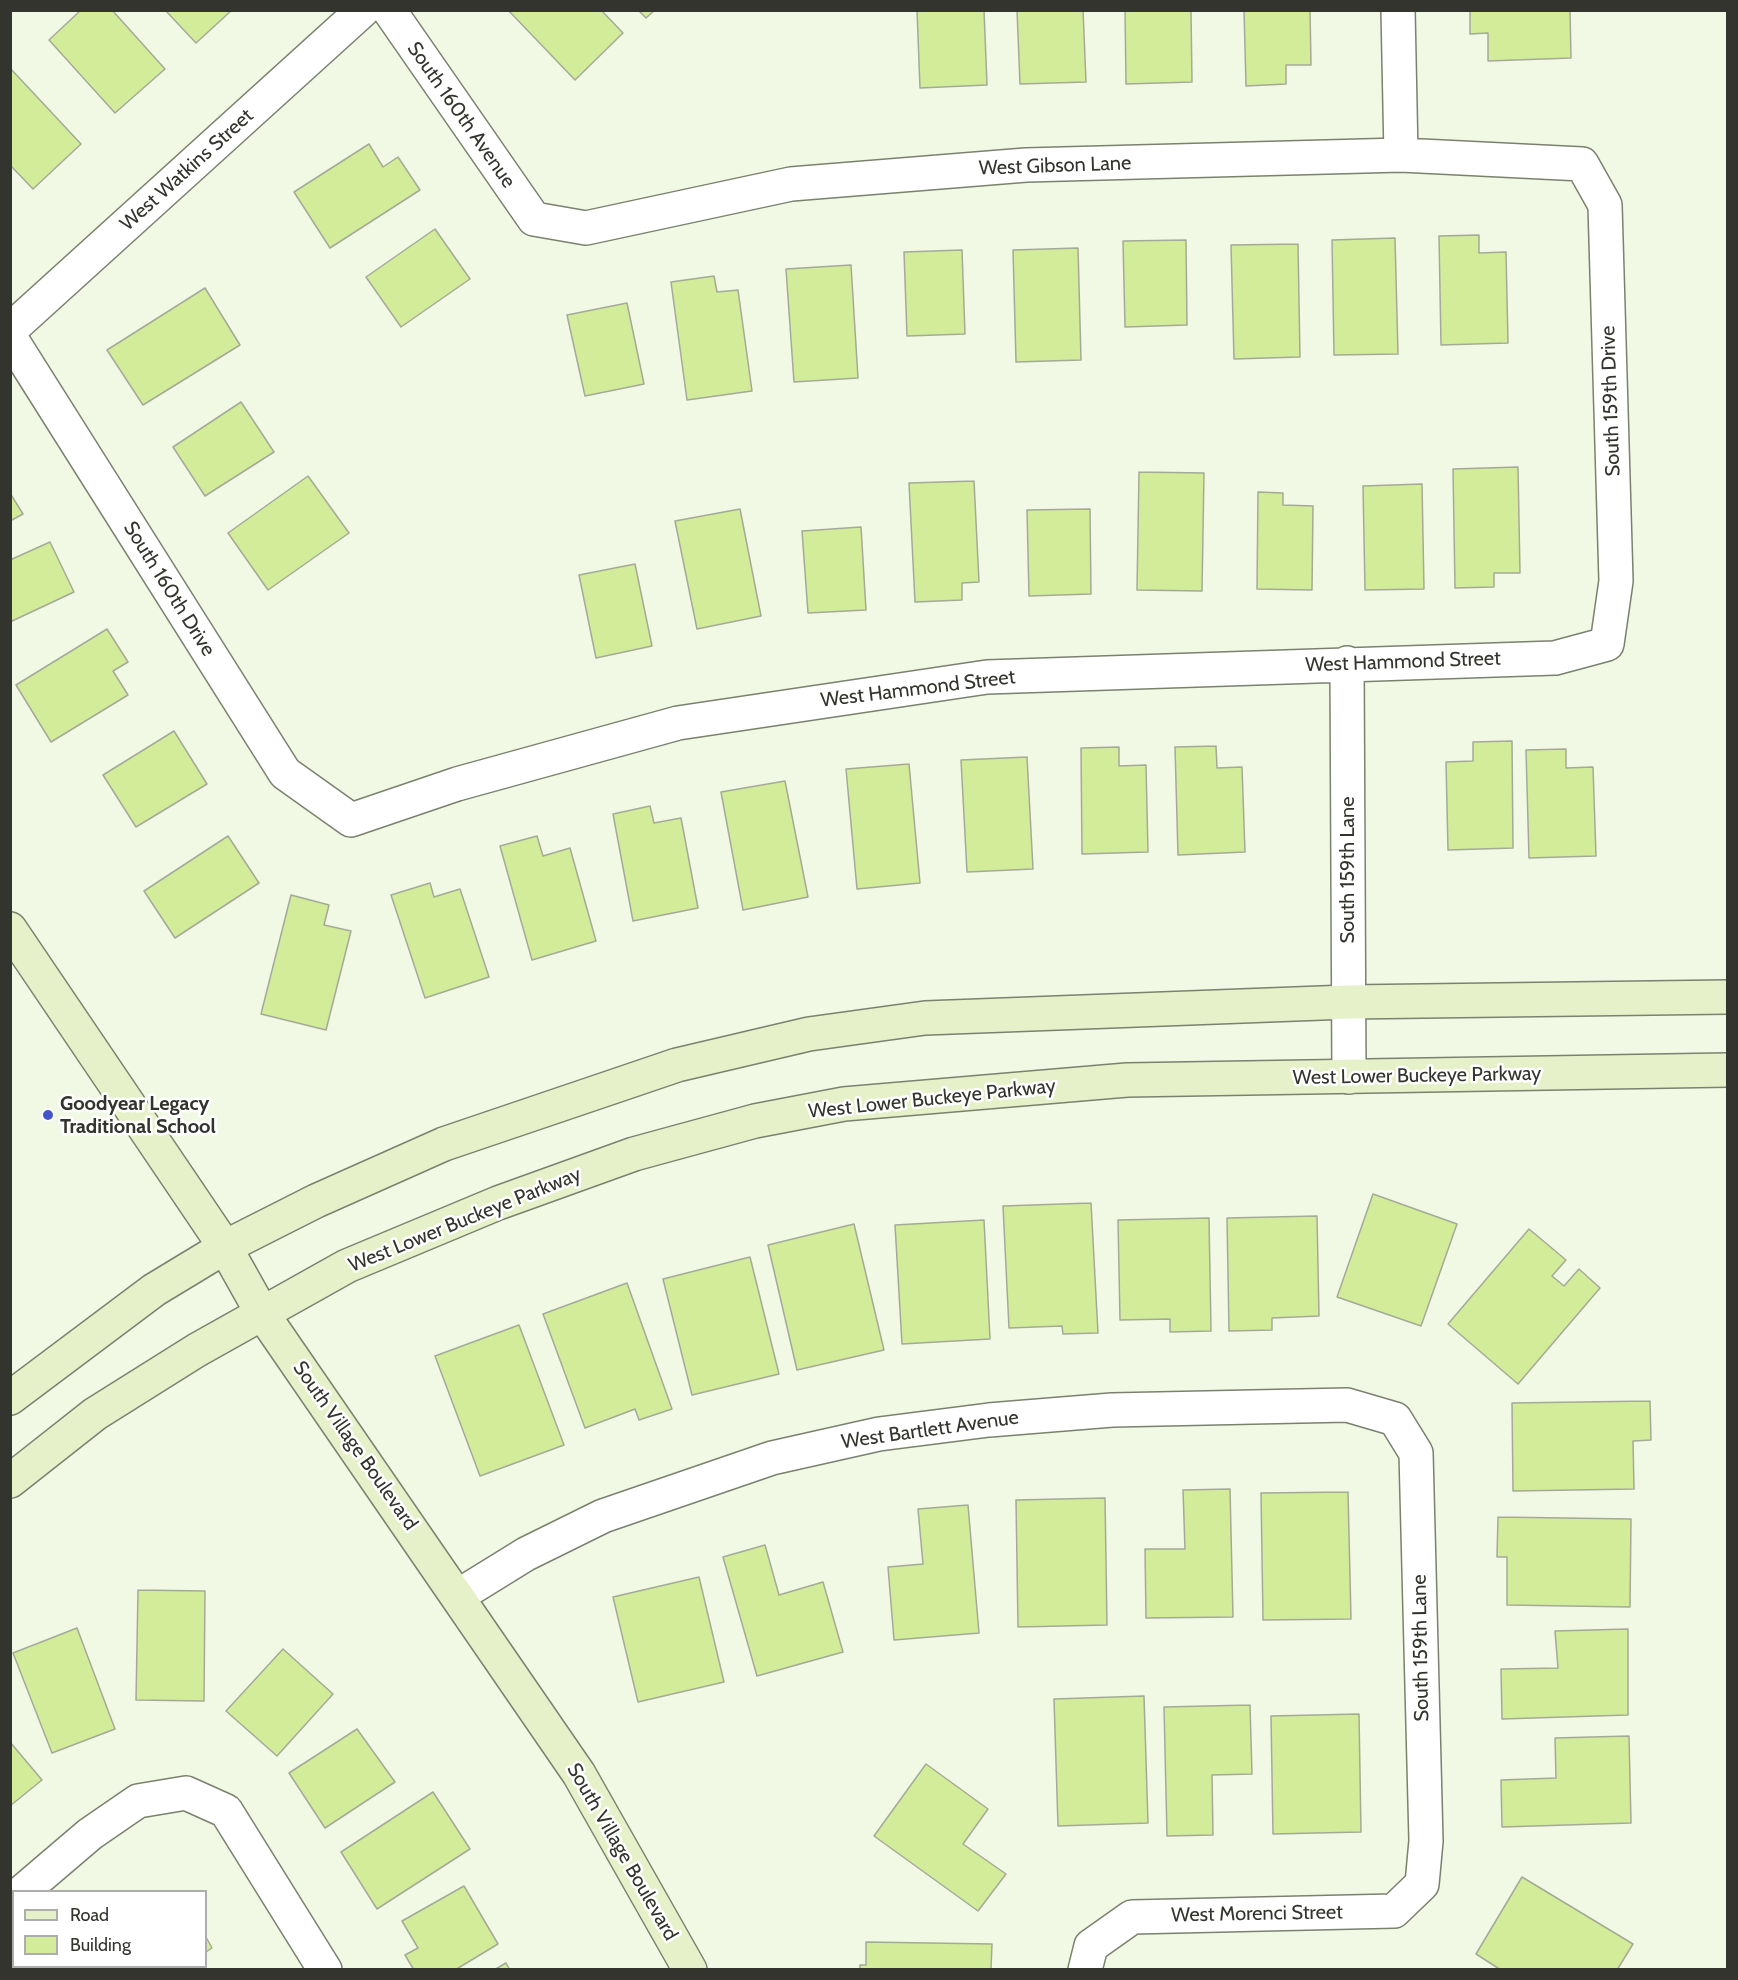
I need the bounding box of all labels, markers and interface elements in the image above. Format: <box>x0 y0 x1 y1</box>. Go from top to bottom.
street label: South 160th Avenue <box>402 37 520 193</box>
street label: West Watkins Street <box>116 104 258 236</box>
street label: West Gibson Lane <box>978 151 1132 181</box>
street label: South 159th Drive <box>1596 325 1626 477</box>
street label: South 160th Drive <box>118 517 220 661</box>
street label: West Hammond Street <box>1305 647 1501 677</box>
street label: West Hammond Street <box>819 665 1017 713</box>
street label: South 159th Lane <box>1336 796 1360 944</box>
street label: West Lower Buckeye Parkway <box>1293 1062 1541 1090</box>
street label: West Lower Buckeye Parkway <box>807 1074 1057 1124</box>
place label: Goodyear Legacy Traditional School <box>60 1092 216 1139</box>
marker: Goodyear Legacy Traditional School <box>41 1108 55 1122</box>
street label: West Lower Buckeye Parkway <box>345 1162 585 1278</box>
street label: South Village Boulevard <box>288 1357 422 1535</box>
street label: West Bartlett Avenue <box>840 1406 1020 1454</box>
street label: South 159th Lane <box>1408 1574 1434 1722</box>
street label: South Village Boulevard <box>561 1759 683 1945</box>
legend <box>12 1890 207 1968</box>
street label: West Morenci Street <box>1171 1901 1343 1927</box>
text: Road <box>70 1904 109 1926</box>
text: Building <box>70 1934 131 1956</box>

